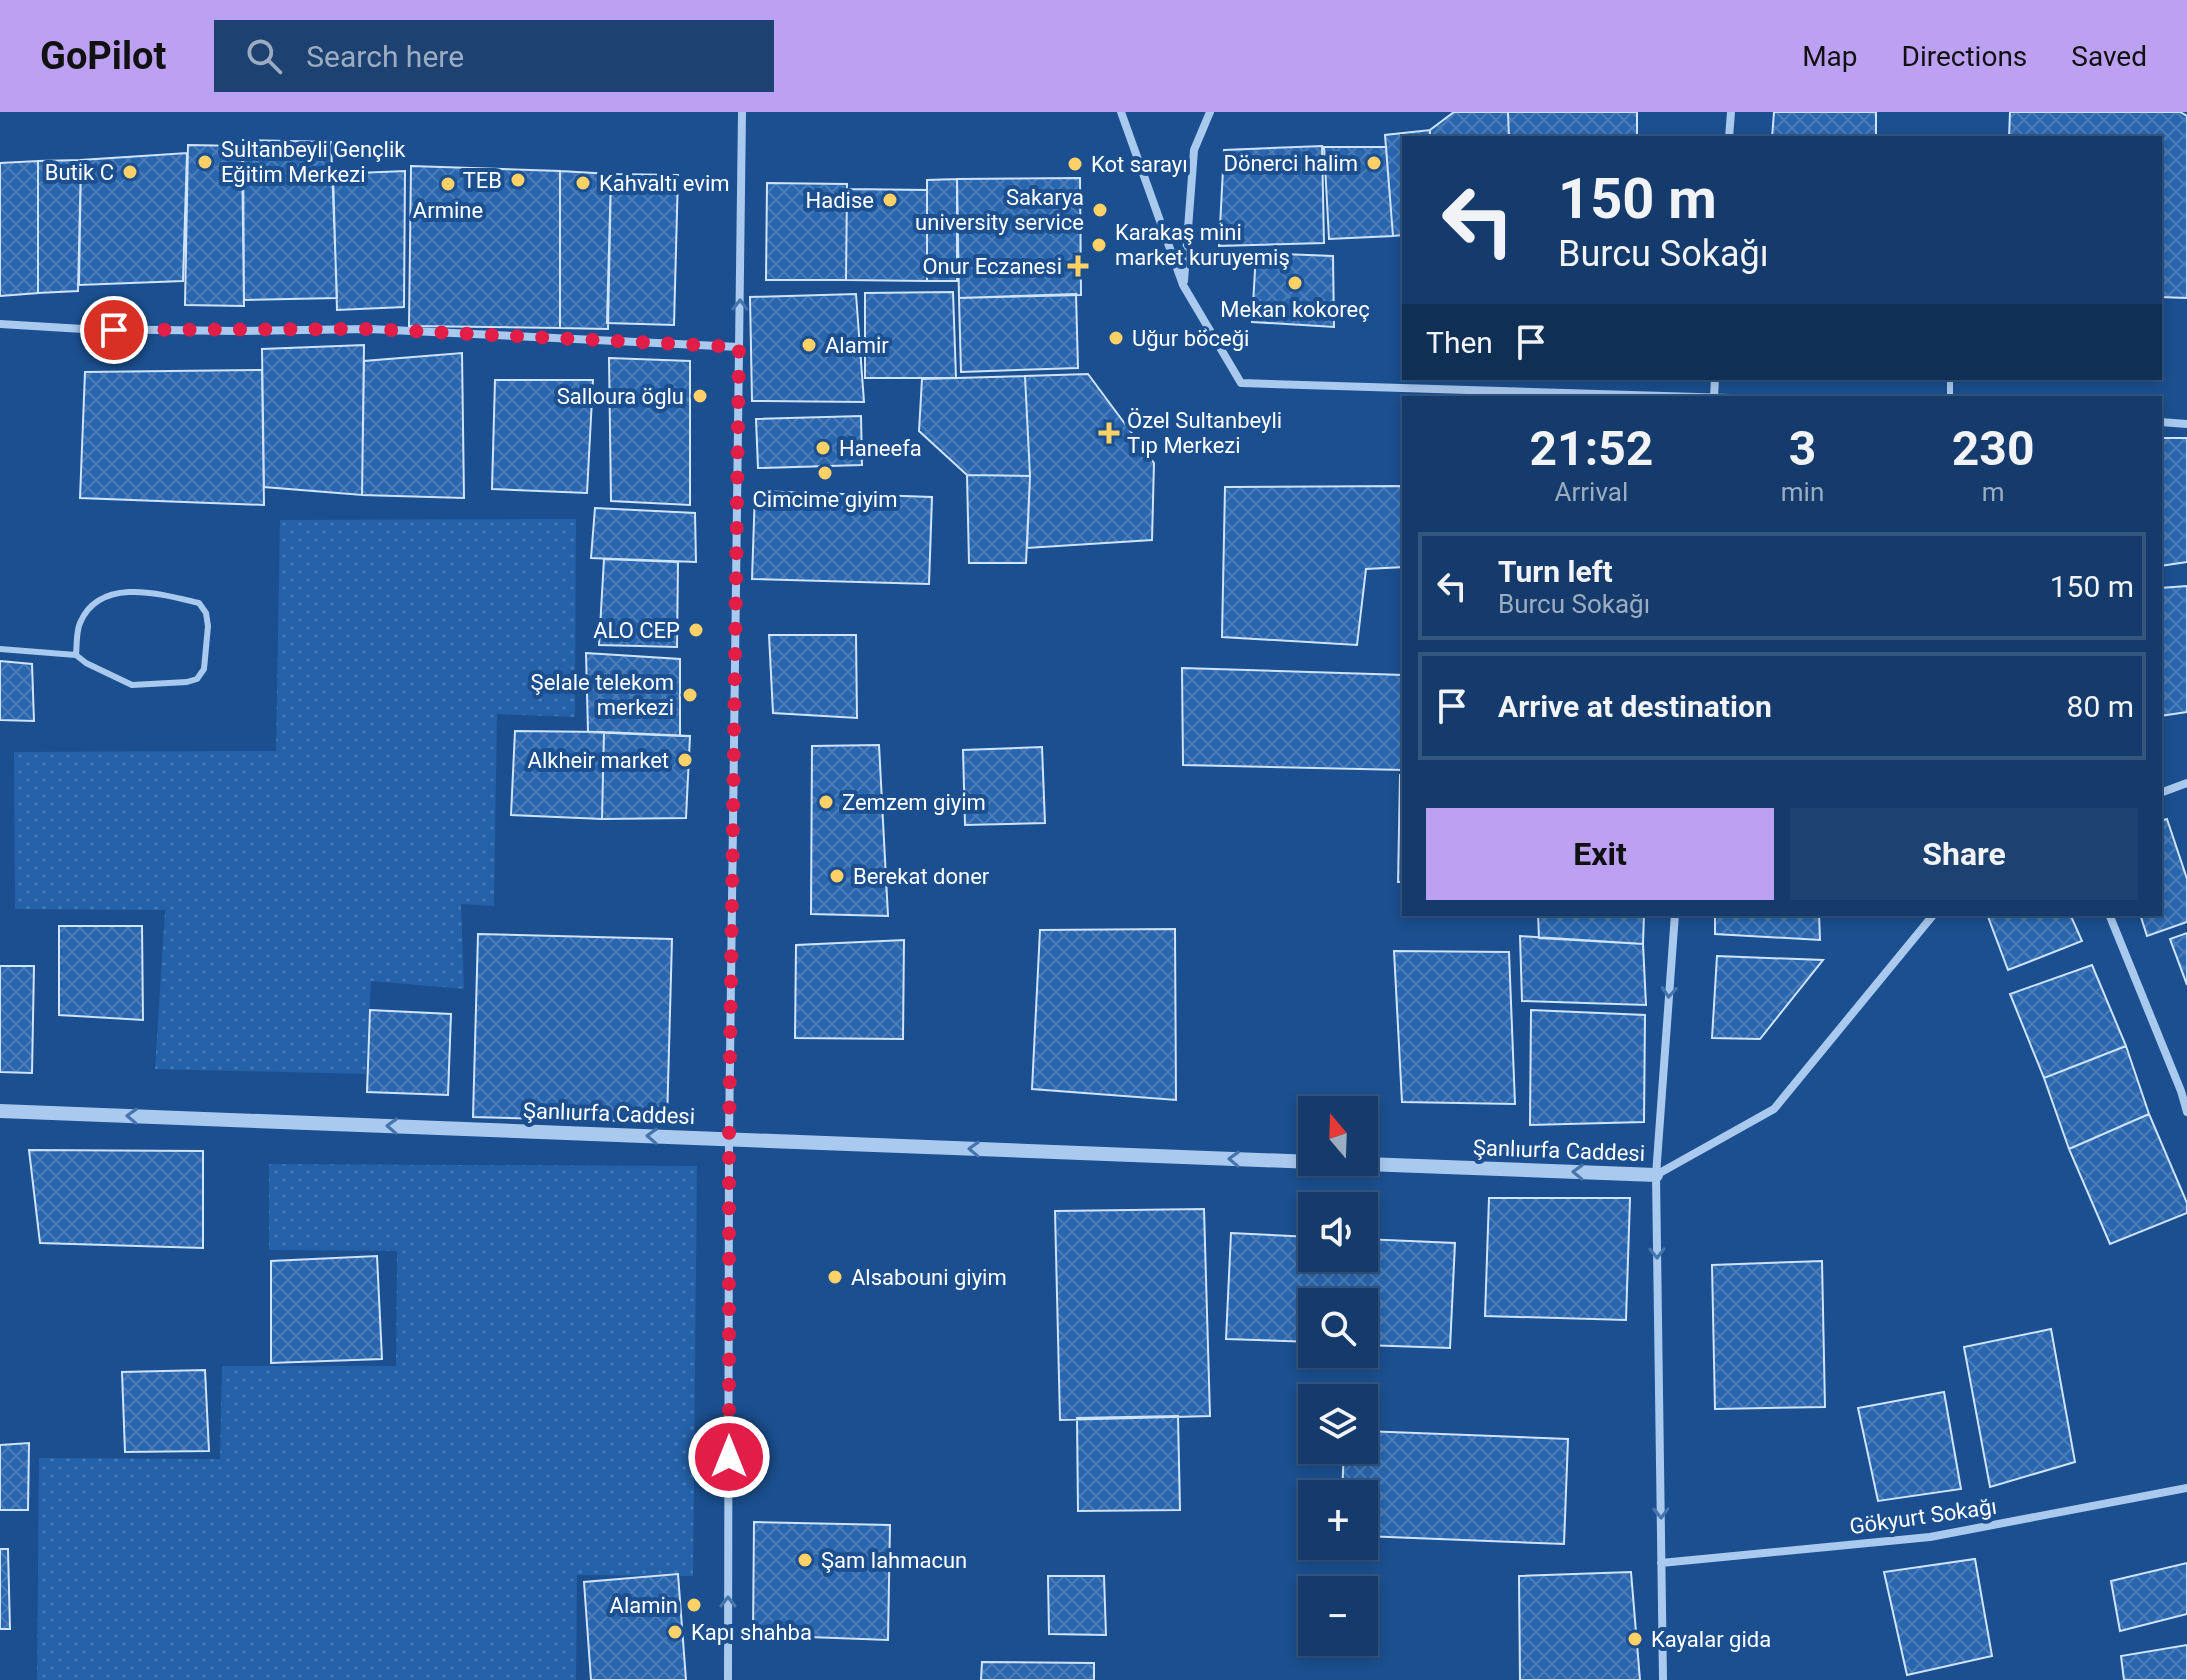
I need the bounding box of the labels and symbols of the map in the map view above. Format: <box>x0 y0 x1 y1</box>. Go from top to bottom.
place label: Sultanbeyli Gençlik Eğitim Merkezi <box>221 137 406 187</box>
place label: Dönerci halim <box>1224 151 1358 176</box>
place label: Kot sarayı <box>1091 152 1188 177</box>
marker: Sultanbeyli Gençlik Eğitim Merkezi <box>196 153 214 171</box>
marker: Dönerci halim <box>1365 154 1383 172</box>
marker: Kot sarayı <box>1066 155 1084 173</box>
place label: Butik C <box>45 160 114 185</box>
marker: Butik C <box>121 163 139 181</box>
place label: TEB <box>463 168 502 193</box>
marker: TEB <box>509 171 527 189</box>
place label: Kahvaltı evim <box>599 171 730 196</box>
marker: Kahvaltı evim <box>574 174 592 192</box>
marker: Armine <box>439 175 457 193</box>
place label: Sakarya university service <box>915 185 1084 235</box>
place label: Hadise <box>806 188 874 213</box>
marker: Hadise <box>881 191 899 209</box>
place label: Armine <box>413 198 483 223</box>
marker: Sakarya university service <box>1091 201 1109 219</box>
place label: Karakaş mini market kuruyemiş <box>1115 220 1290 270</box>
marker: Karakaş mini market kuruyemiş <box>1090 236 1108 254</box>
place label: Onur Eczanesi <box>922 254 1062 279</box>
marker: Onur Eczanesi <box>1069 257 1087 275</box>
marker: Mekan kokoreç <box>1286 274 1304 292</box>
pin <box>80 296 148 364</box>
place label: Mekan kokoreç <box>1220 297 1370 322</box>
one-way arrow <box>731 298 749 311</box>
place label: Uğur böceği <box>1132 326 1249 351</box>
marker: Uğur böceği <box>1107 329 1125 347</box>
place label: Alamir <box>825 333 889 358</box>
marker: Alamir <box>800 336 818 354</box>
place label: Salloura öglu <box>557 384 684 409</box>
marker: Salloura öglu <box>691 387 709 405</box>
place label: Özel Sultanbeyli Tıp Merkezi <box>1127 408 1282 458</box>
marker: Özel Sultanbeyli Tıp Merkezi <box>1098 422 1120 444</box>
place label: Haneefa <box>839 436 922 461</box>
marker: Haneefa <box>814 439 832 457</box>
marker: Cimcime giyim <box>816 464 834 482</box>
place label: Cimcime giyim <box>753 487 898 512</box>
place label: ALO CEP <box>593 618 680 643</box>
marker: ALO CEP <box>687 621 705 639</box>
place label: Şelale telekom merkezi <box>531 670 674 720</box>
marker: Şelale telekom merkezi <box>681 686 699 704</box>
place label: Alkheir market <box>528 748 669 773</box>
marker: Alkheir market <box>676 751 694 769</box>
place label: Zemzem giyim <box>842 790 986 815</box>
marker: Zemzem giyim <box>817 793 835 811</box>
place label: Berekat doner <box>853 864 990 889</box>
marker: Berekat doner <box>828 867 846 885</box>
one-way arrow <box>1661 986 1678 999</box>
north arrow <box>1298 1096 1378 1176</box>
street label: Şanlıurfa Caddesi <box>522 1098 695 1129</box>
one-way arrow <box>125 1108 138 1125</box>
one-way arrow <box>385 1118 398 1135</box>
one-way arrow <box>645 1128 658 1145</box>
street label: Şanlıurfa Caddesi <box>1472 1135 1645 1166</box>
one-way arrow <box>967 1140 980 1157</box>
one-way arrow <box>1227 1151 1240 1168</box>
one-way arrow <box>1571 1164 1584 1181</box>
one-way arrow <box>1648 1247 1666 1260</box>
place label: Alsabouni giyim <box>851 1265 1007 1290</box>
marker: Alsabouni giyim <box>826 1268 844 1286</box>
position arrow <box>687 1415 771 1499</box>
street label: Gökyurt Sokağı <box>1848 1494 1998 1539</box>
one-way arrow <box>1652 1507 1669 1520</box>
place label: Şam lahmacun <box>821 1548 967 1573</box>
marker: Şam lahmacun <box>796 1551 814 1569</box>
place label: Alamin <box>610 1593 678 1618</box>
one-way arrow <box>719 1595 737 1608</box>
marker: Alamin <box>685 1596 703 1614</box>
place label: Kapı shahba <box>691 1620 812 1645</box>
marker: Kapı shahba <box>666 1623 684 1641</box>
place label: Kayalar gida <box>1651 1627 1771 1652</box>
marker: Kayalar gida <box>1626 1630 1644 1648</box>

